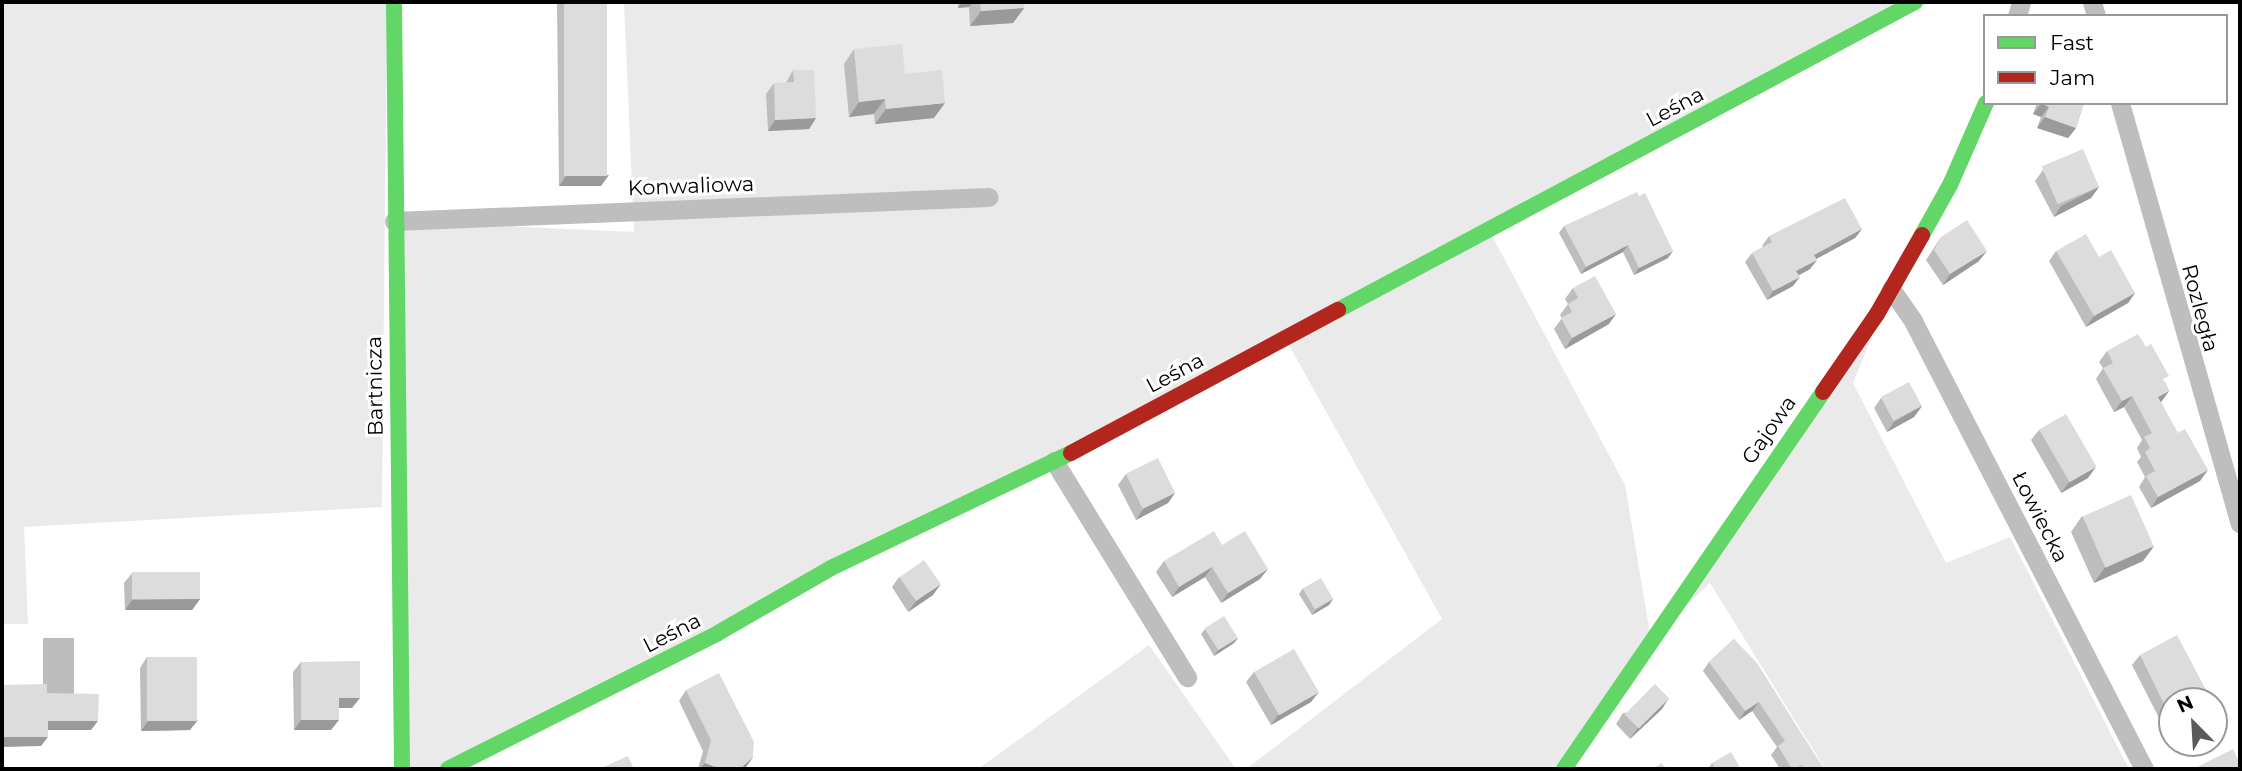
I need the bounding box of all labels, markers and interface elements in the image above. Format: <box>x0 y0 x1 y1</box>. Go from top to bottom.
legend <box>1983 14 2228 105</box>
text: Fast <box>2050 30 2094 55</box>
text: Jam <box>2050 65 2095 90</box>
street label: Leśna <box>1642 81 1708 133</box>
street label: Konwaliowa <box>627 171 755 201</box>
street label: Rozległa <box>2176 261 2224 355</box>
street label: Bartnicza <box>362 336 388 436</box>
street label: Leśna <box>1142 347 1208 399</box>
street label: Gajowa <box>1736 391 1802 469</box>
street label: Łowiecka <box>2006 467 2074 567</box>
street label: Leśna <box>639 608 705 658</box>
north arrow <box>2158 687 2228 757</box>
text: N <box>2173 691 2197 718</box>

